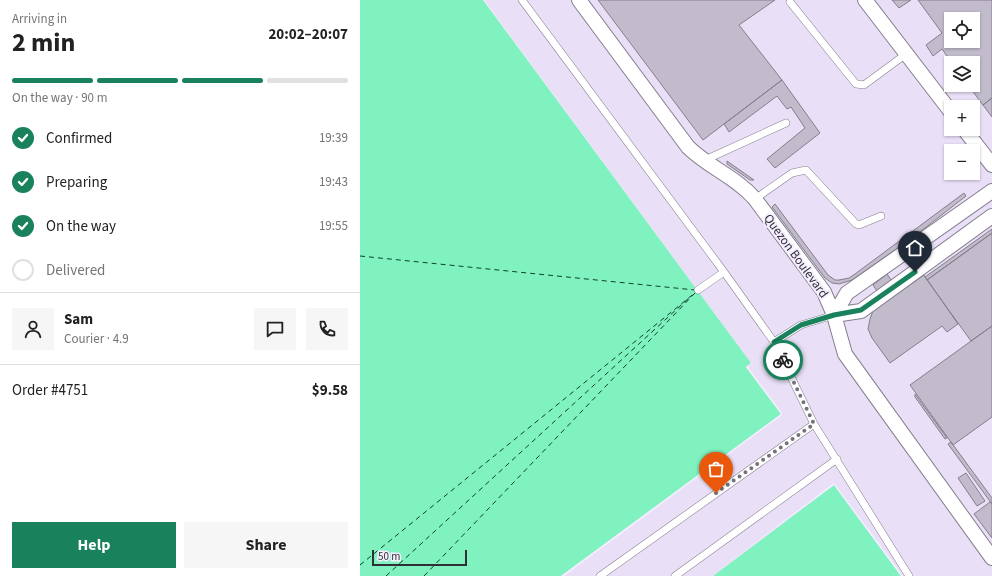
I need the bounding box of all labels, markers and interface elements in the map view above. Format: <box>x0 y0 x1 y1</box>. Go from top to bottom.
text: Arriving in <box>12 10 67 28</box>
map controls <box>944 12 980 180</box>
button: locate <box>944 12 980 48</box>
text: 2 min <box>12 24 75 61</box>
text: 20:02–20:07 <box>268 24 348 45</box>
button: layers <box>944 56 980 92</box>
text: On the way · 90 m <box>12 89 107 107</box>
button: + <box>944 100 980 136</box>
icon: check <box>12 127 34 149</box>
text: Confirmed <box>46 128 112 149</box>
text: 19:39 <box>319 129 348 147</box>
button: − <box>944 144 980 180</box>
icon: check <box>12 171 34 193</box>
text: Preparing <box>46 172 107 193</box>
text: 19:43 <box>319 173 348 191</box>
street label: Quezon Boulevard <box>759 210 833 302</box>
icon: check <box>12 215 34 237</box>
text: On the way <box>46 216 116 237</box>
text: 19:55 <box>319 217 348 235</box>
pin <box>898 231 932 272</box>
icon: home <box>904 237 926 259</box>
text: Delivered <box>46 260 105 281</box>
button: person <box>12 308 54 350</box>
button: chat <box>254 308 296 350</box>
button: phone <box>306 308 348 350</box>
text: Sam <box>64 309 93 330</box>
text: Courier · 4.9 <box>64 330 129 348</box>
courier <box>763 340 803 380</box>
icon: bike <box>772 349 794 371</box>
text: Order #4751 <box>12 380 88 401</box>
text: $9.58 <box>312 380 348 401</box>
pin <box>699 452 733 493</box>
icon: bag <box>705 458 727 480</box>
button: Help <box>12 522 176 568</box>
button: Share <box>184 522 348 568</box>
scale bar <box>372 548 467 567</box>
text: 50 m <box>378 549 400 564</box>

